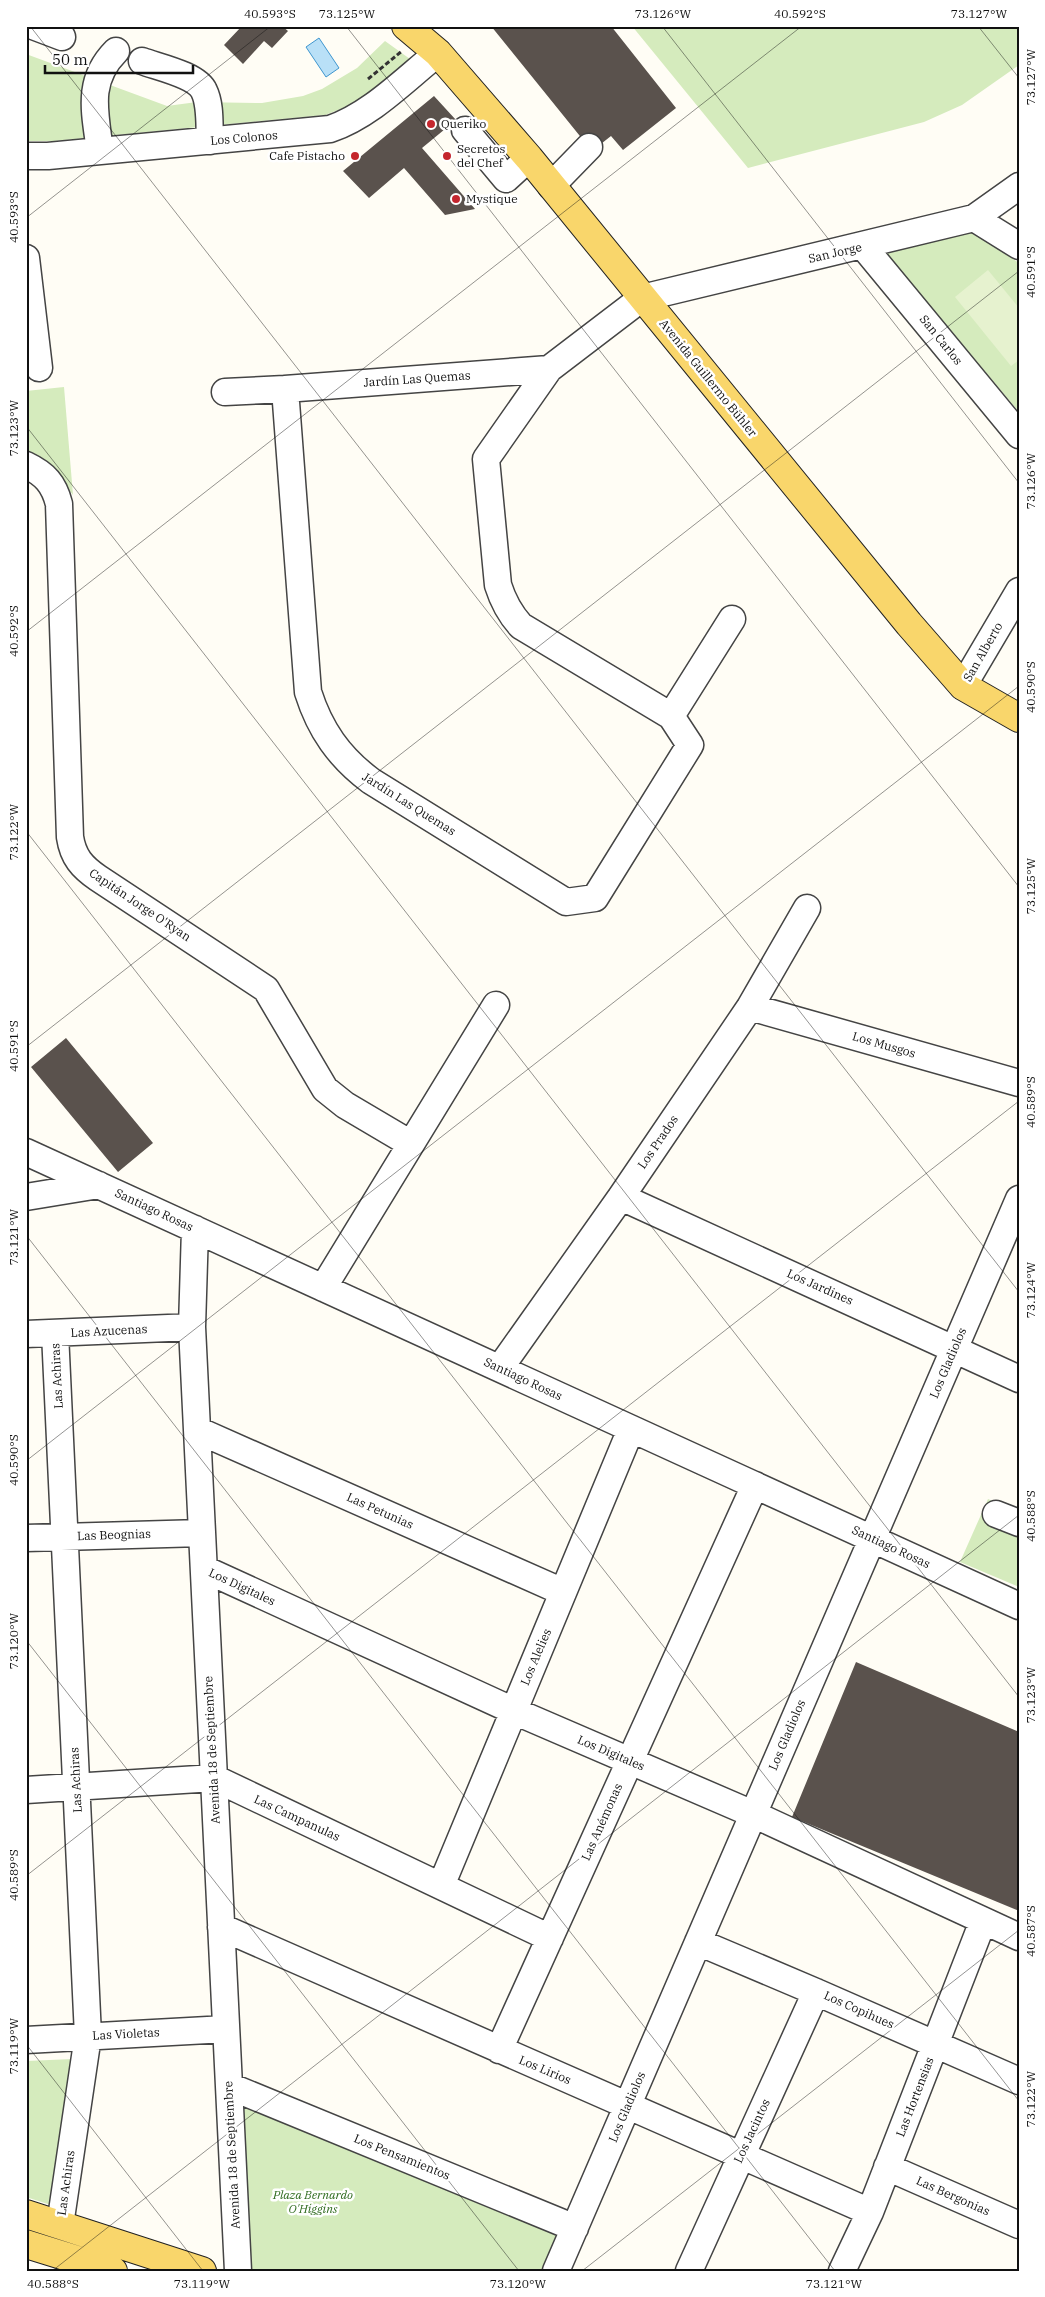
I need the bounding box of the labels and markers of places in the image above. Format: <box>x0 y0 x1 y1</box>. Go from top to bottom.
place label: Queriko <box>441 116 486 131</box>
marker: Queriko <box>425 118 437 130</box>
place label: Secretos del Chef <box>457 141 505 170</box>
place label: Cafe Pistacho <box>269 148 345 163</box>
marker: Cafe Pistacho <box>349 150 361 162</box>
marker: Secretos del Chef <box>441 150 453 162</box>
place label: Mystique <box>466 191 518 206</box>
marker: Mystique <box>450 193 462 205</box>

